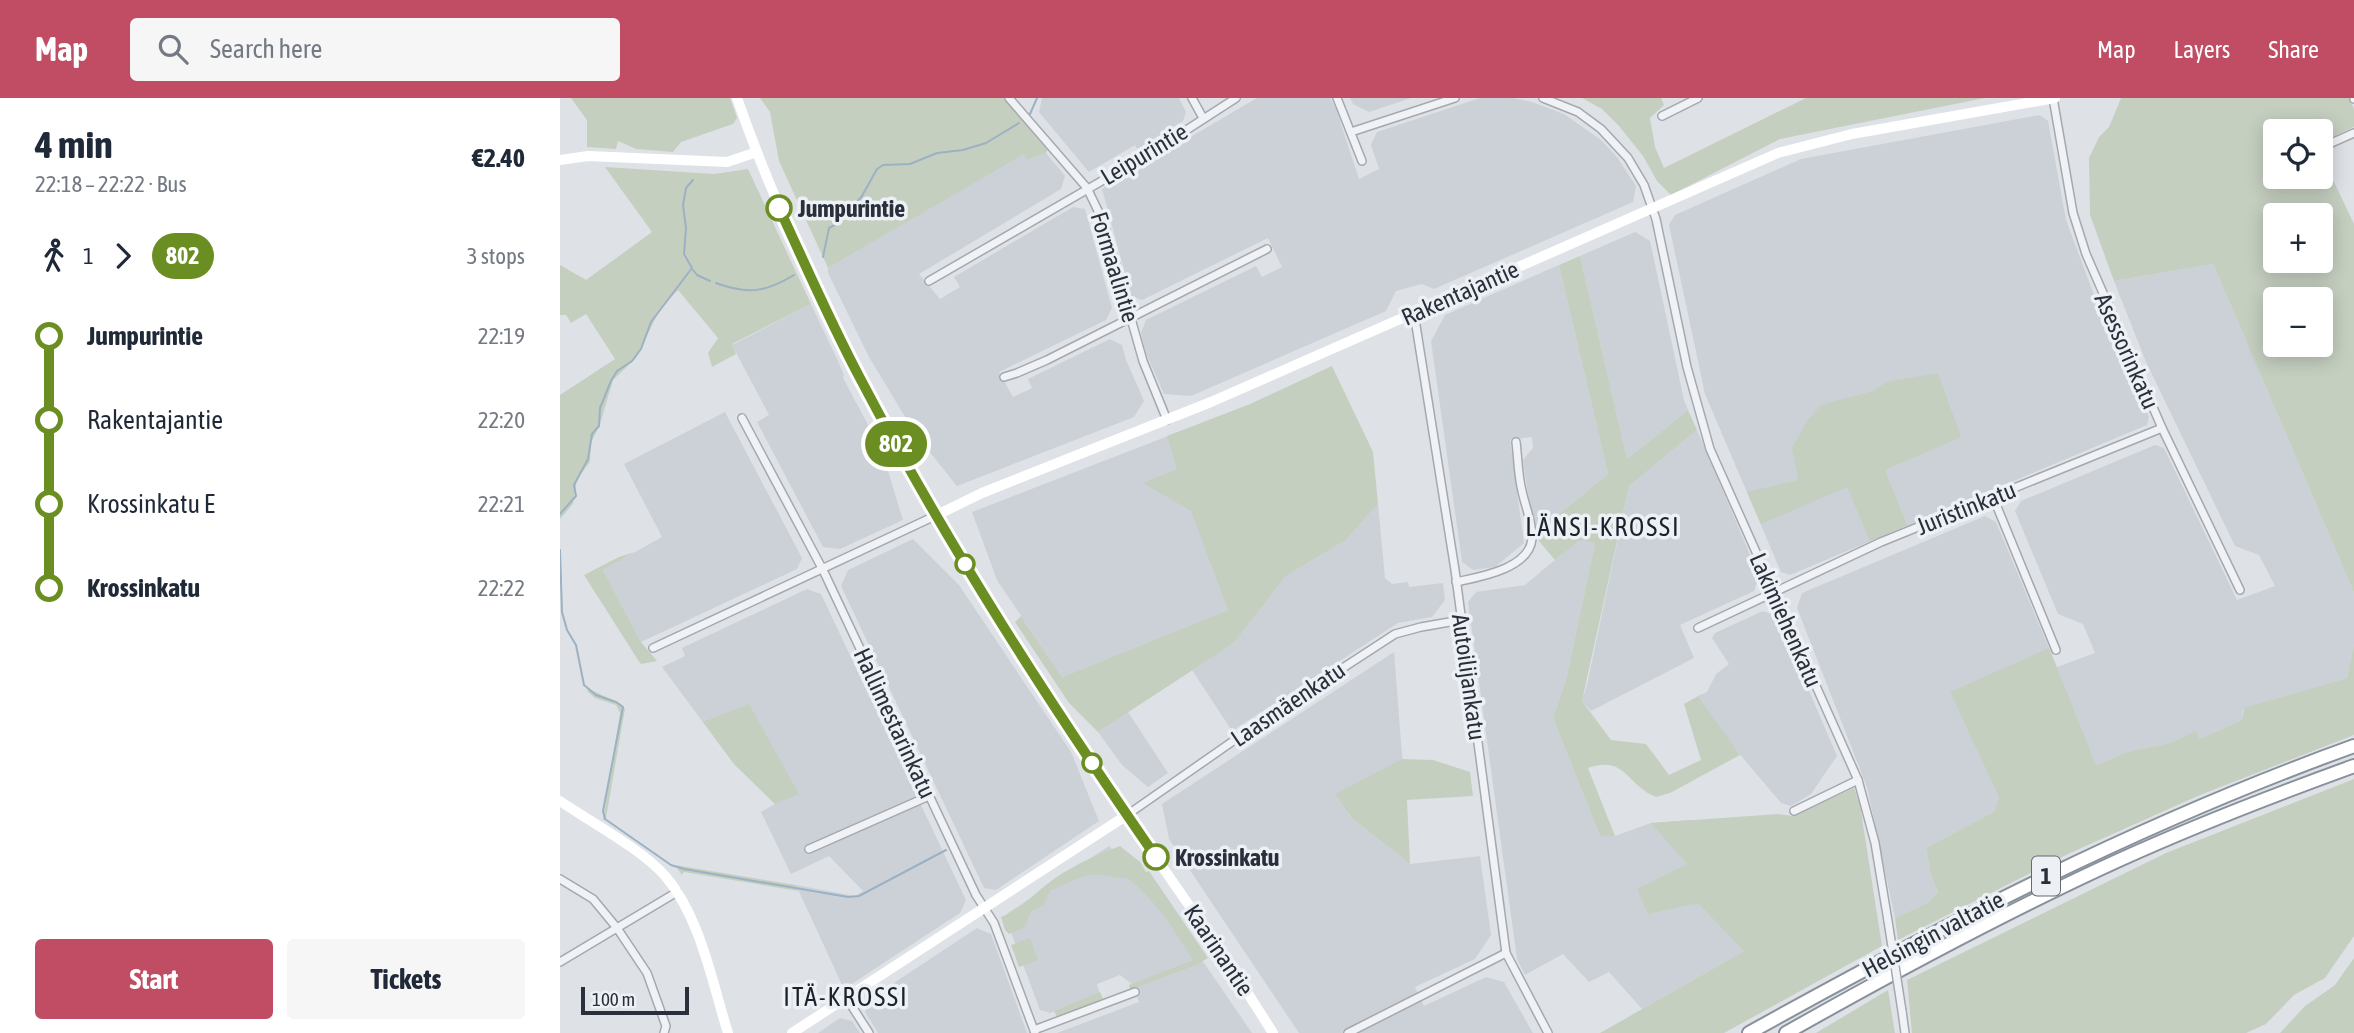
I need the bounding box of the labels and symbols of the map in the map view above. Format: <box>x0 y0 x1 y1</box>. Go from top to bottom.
street label: Leipurintie <box>1096 118 1192 190</box>
marker: Jumpurintie <box>766 195 792 221</box>
place label: Jumpurintie <box>797 195 905 222</box>
street label: Formaalintie <box>1085 209 1145 325</box>
street label: Rakentajantie <box>1397 255 1523 331</box>
street label: Asessorinkatu <box>2089 289 2165 413</box>
line badge: 802 <box>856 421 936 467</box>
street label: Juristinkatu <box>1912 476 2020 540</box>
district label: LÄNSI-KROSSI <box>1525 512 1681 542</box>
street label: Lakimiehenkatu <box>1744 549 1828 691</box>
unlabelled marker <box>955 554 975 574</box>
street label: Autoilijankatu <box>1447 612 1491 742</box>
street label: Hallimestarinkatu <box>848 644 942 802</box>
street label: Laasmäenkatu <box>1226 656 1350 752</box>
unlabelled marker <box>1082 753 1102 773</box>
marker: Krossinkatu <box>1143 844 1169 870</box>
place label: Krossinkatu <box>1175 844 1279 871</box>
road number: 1 <box>2032 856 2060 896</box>
street label: Helsingin valtatie <box>1858 885 2008 983</box>
street label: Kaarinantie <box>1179 899 1259 1001</box>
district label: ITÄ-KROSSI <box>783 982 909 1012</box>
scale bar <box>581 984 690 1016</box>

